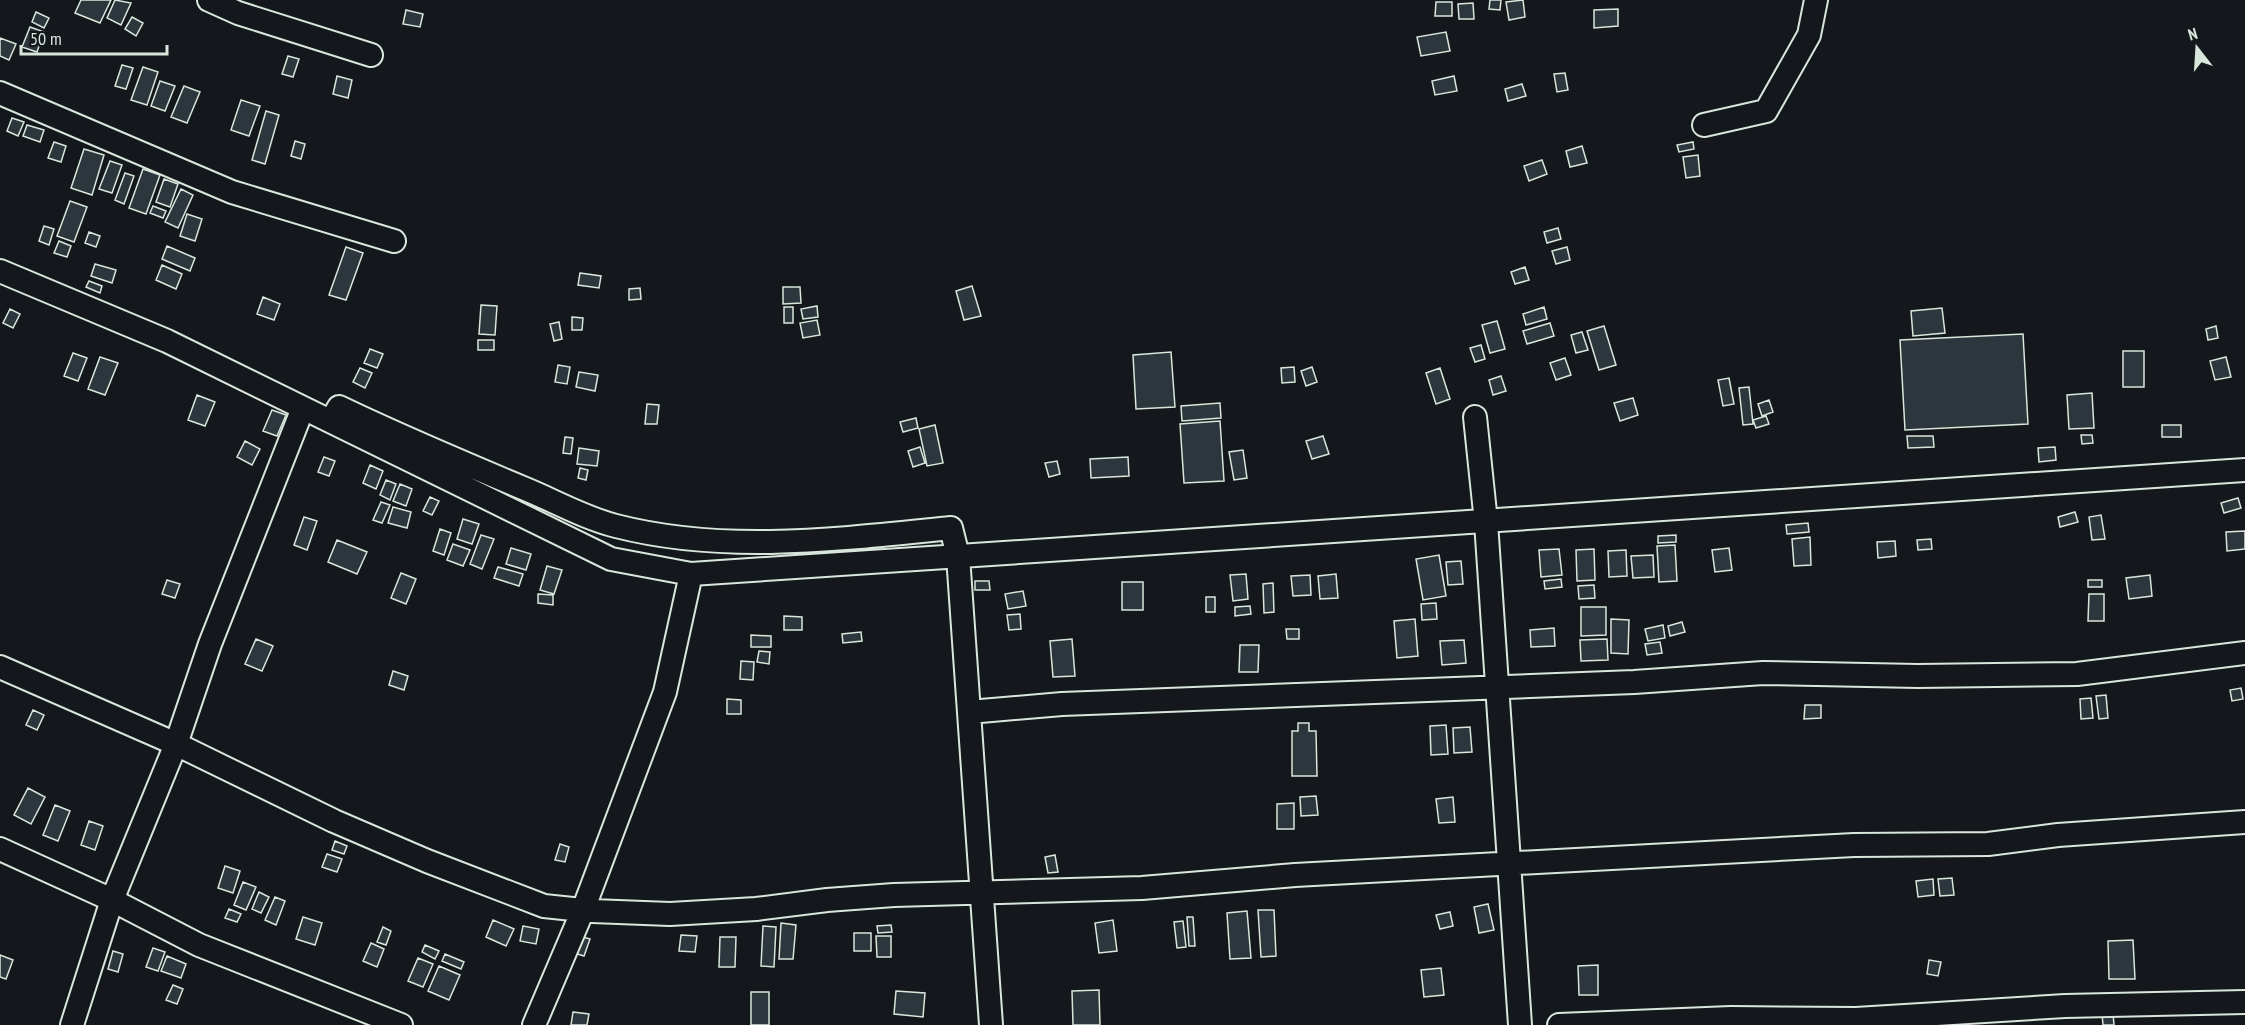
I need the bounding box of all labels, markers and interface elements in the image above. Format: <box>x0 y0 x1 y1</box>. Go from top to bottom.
scale bar <box>21 18 166 56</box>
north arrow <box>2167 18 2227 78</box>
text: N <box>2186 23 2200 44</box>
text: 50 m <box>30 27 62 50</box>

